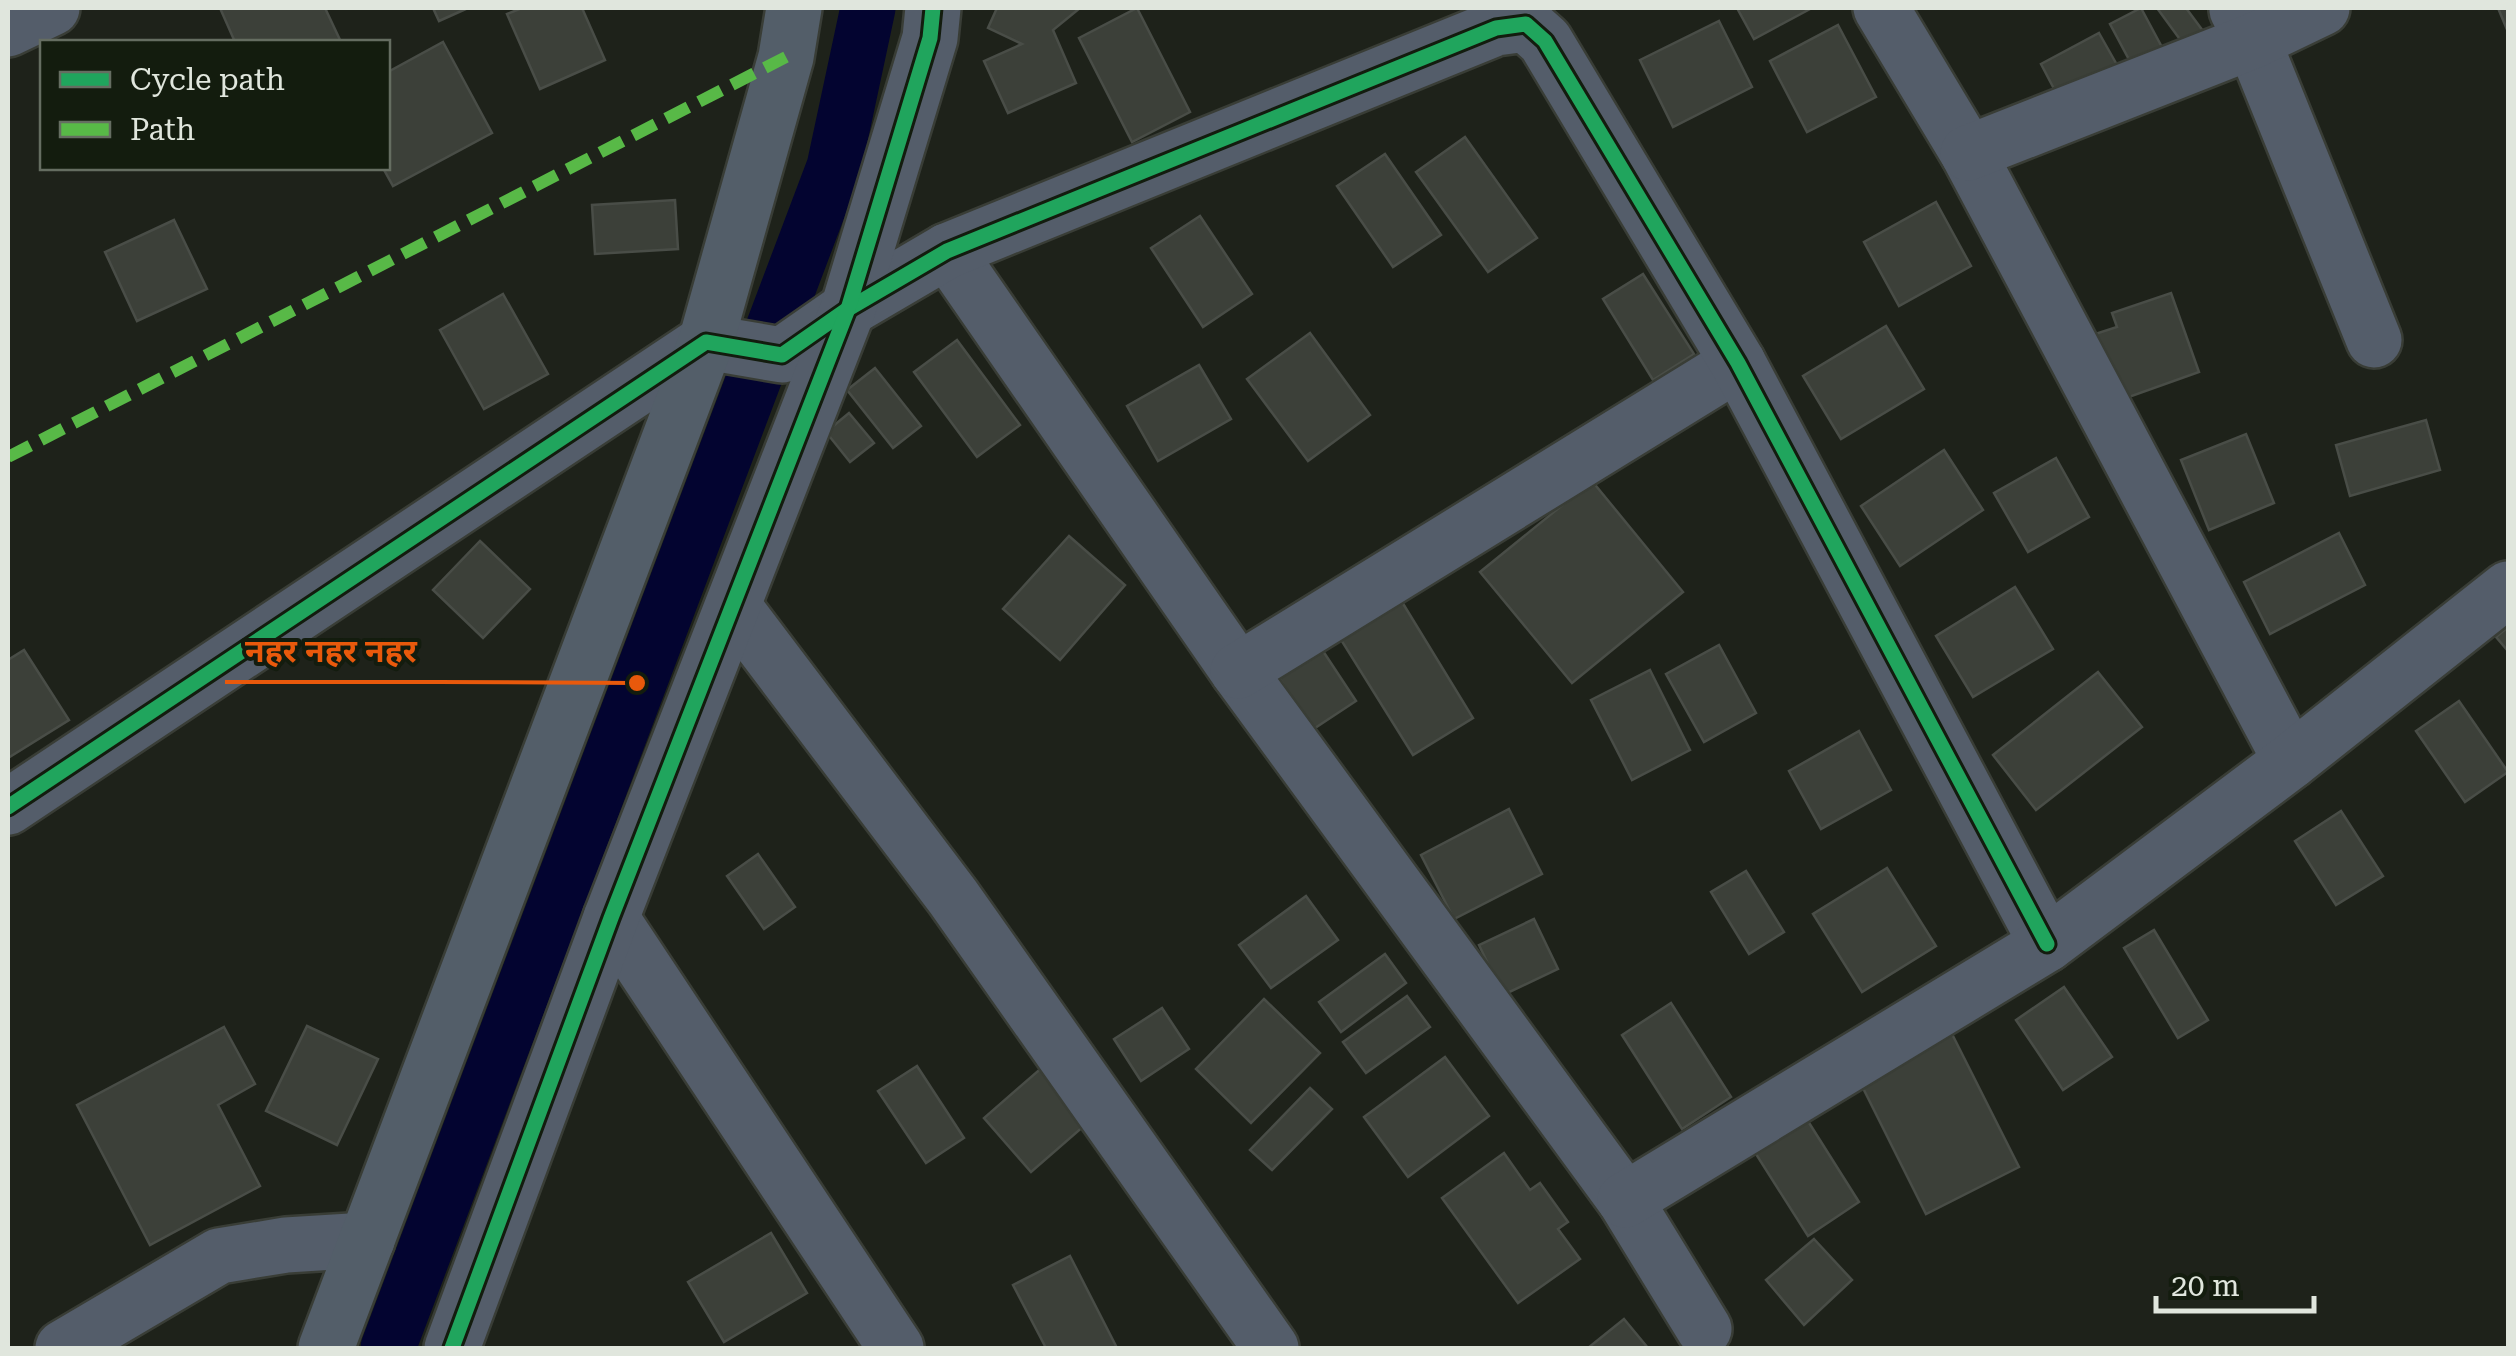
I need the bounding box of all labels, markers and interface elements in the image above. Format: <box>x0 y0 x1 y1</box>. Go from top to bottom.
legend <box>40 40 390 170</box>
text: Cycle path <box>130 62 285 97</box>
text: Path <box>130 112 195 147</box>
callout: नहर नहर नहर <box>225 620 437 682</box>
text: नहर नहर नहर <box>245 632 418 670</box>
scale bar <box>2156 1251 2314 1313</box>
text: 20 m <box>2171 1268 2240 1303</box>

